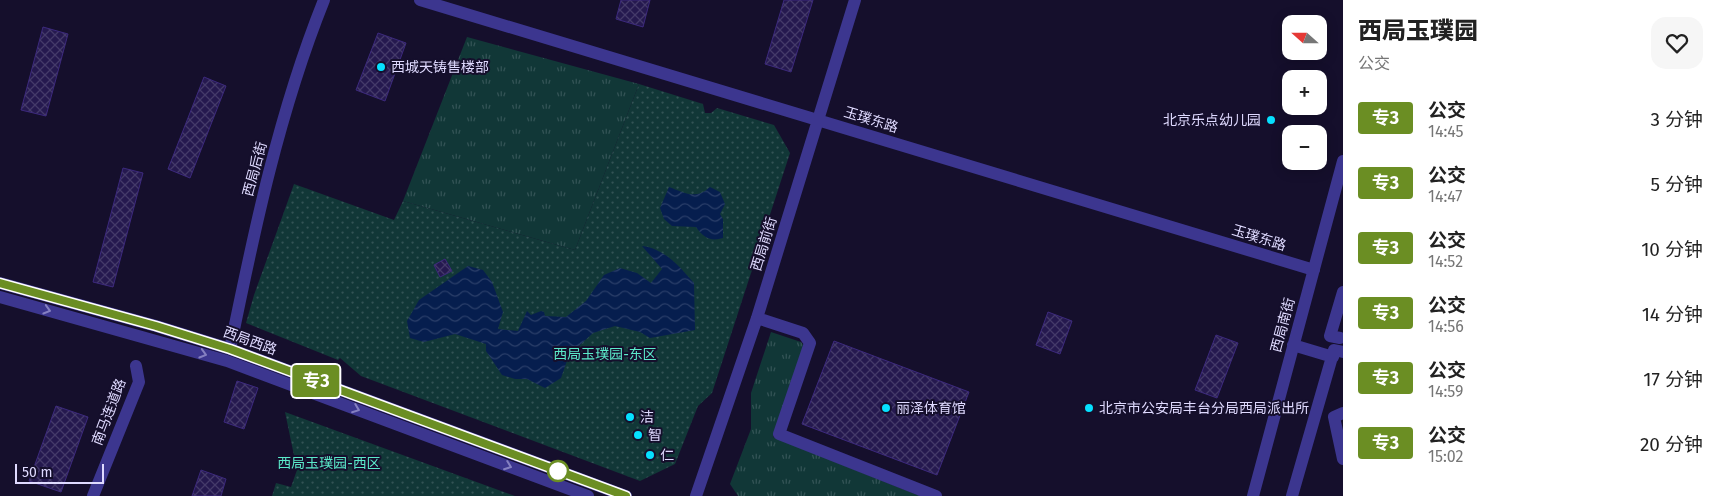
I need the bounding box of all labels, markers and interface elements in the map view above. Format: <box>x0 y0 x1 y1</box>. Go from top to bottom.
north arrow <box>1282 15 1328 60</box>
map controls <box>1282 15 1327 170</box>
text: 西局玉璞园 <box>1358 17 1478 45</box>
button: heart <box>1651 17 1703 69</box>
text: 公交 <box>1358 54 1390 73</box>
place label: 西城天铸售楼部 <box>391 59 489 76</box>
marker: 西城天铸售楼部 <box>375 61 387 73</box>
button: + <box>1282 70 1327 115</box>
text: 公交 <box>1428 99 1466 122</box>
street label: 玉璞东路 <box>842 104 900 136</box>
text: 专3 <box>1372 107 1399 129</box>
text: 3 分钟 <box>1650 108 1703 131</box>
place label: 北京乐点幼儿园 <box>1163 112 1261 129</box>
marker: 北京乐点幼儿园 <box>1265 114 1277 126</box>
text: 14:45 <box>1428 122 1464 141</box>
button: − <box>1282 125 1327 170</box>
street label: 西局后街 <box>240 140 270 198</box>
text: 公交 <box>1428 164 1466 187</box>
text: 专3 <box>1372 172 1399 194</box>
text: 5 分钟 <box>1650 173 1703 196</box>
text: 14:47 <box>1428 187 1462 206</box>
street label: 西局前街 <box>748 215 780 273</box>
street label: 玉璞东路 <box>1230 222 1288 254</box>
text: 公交 <box>1428 229 1466 252</box>
text: 专3 <box>1372 237 1399 259</box>
text: 10 分钟 <box>1641 238 1703 261</box>
text: 14:52 <box>1428 252 1463 271</box>
text: 公交 <box>1428 294 1466 317</box>
street label: 西局南街 <box>1268 296 1298 354</box>
text: 专3 <box>1372 302 1399 324</box>
text: 14 分钟 <box>1642 303 1703 326</box>
one-way arrow <box>43 304 51 315</box>
text: 14:56 <box>1428 317 1464 336</box>
street label: 西局西路 <box>221 323 279 359</box>
park label: 西局玉璞园-东区 <box>553 346 657 363</box>
one-way arrow <box>199 348 208 359</box>
text: 公交 <box>1428 359 1466 382</box>
line badge: 专3 <box>294 365 338 397</box>
text: 专3 <box>1372 367 1399 389</box>
text: 17 分钟 <box>1643 368 1703 391</box>
text: 专3 <box>302 370 330 392</box>
street label: 南马连道路 <box>89 376 129 448</box>
text: 14:59 <box>1428 382 1464 401</box>
place label: 丽泽体育馆 <box>896 400 966 417</box>
place label: 北京市公安局丰台分局西局派出所 <box>1099 400 1309 417</box>
marker: 丽泽体育馆 <box>880 402 892 414</box>
marker: 北京市公安局丰台分局西局派出所 <box>1083 402 1095 414</box>
one-way arrow <box>351 403 360 413</box>
place label: 洁 <box>640 409 654 426</box>
marker: 洁 <box>624 411 636 423</box>
text: 公交 <box>1428 424 1466 447</box>
place label: 智 <box>648 427 662 444</box>
marker: 智 <box>632 429 644 441</box>
text: 专3 <box>1372 432 1399 454</box>
text: 20 分钟 <box>1640 433 1703 456</box>
place label: 仁 <box>660 447 674 464</box>
text: 15:02 <box>1428 447 1463 466</box>
marker: 仁 <box>644 449 656 461</box>
park label: 西局玉璞园-西区 <box>277 455 381 472</box>
one-way arrow <box>504 460 512 470</box>
unlabelled marker <box>547 460 569 482</box>
scale bar <box>15 461 104 484</box>
text: 50 m <box>22 464 53 481</box>

